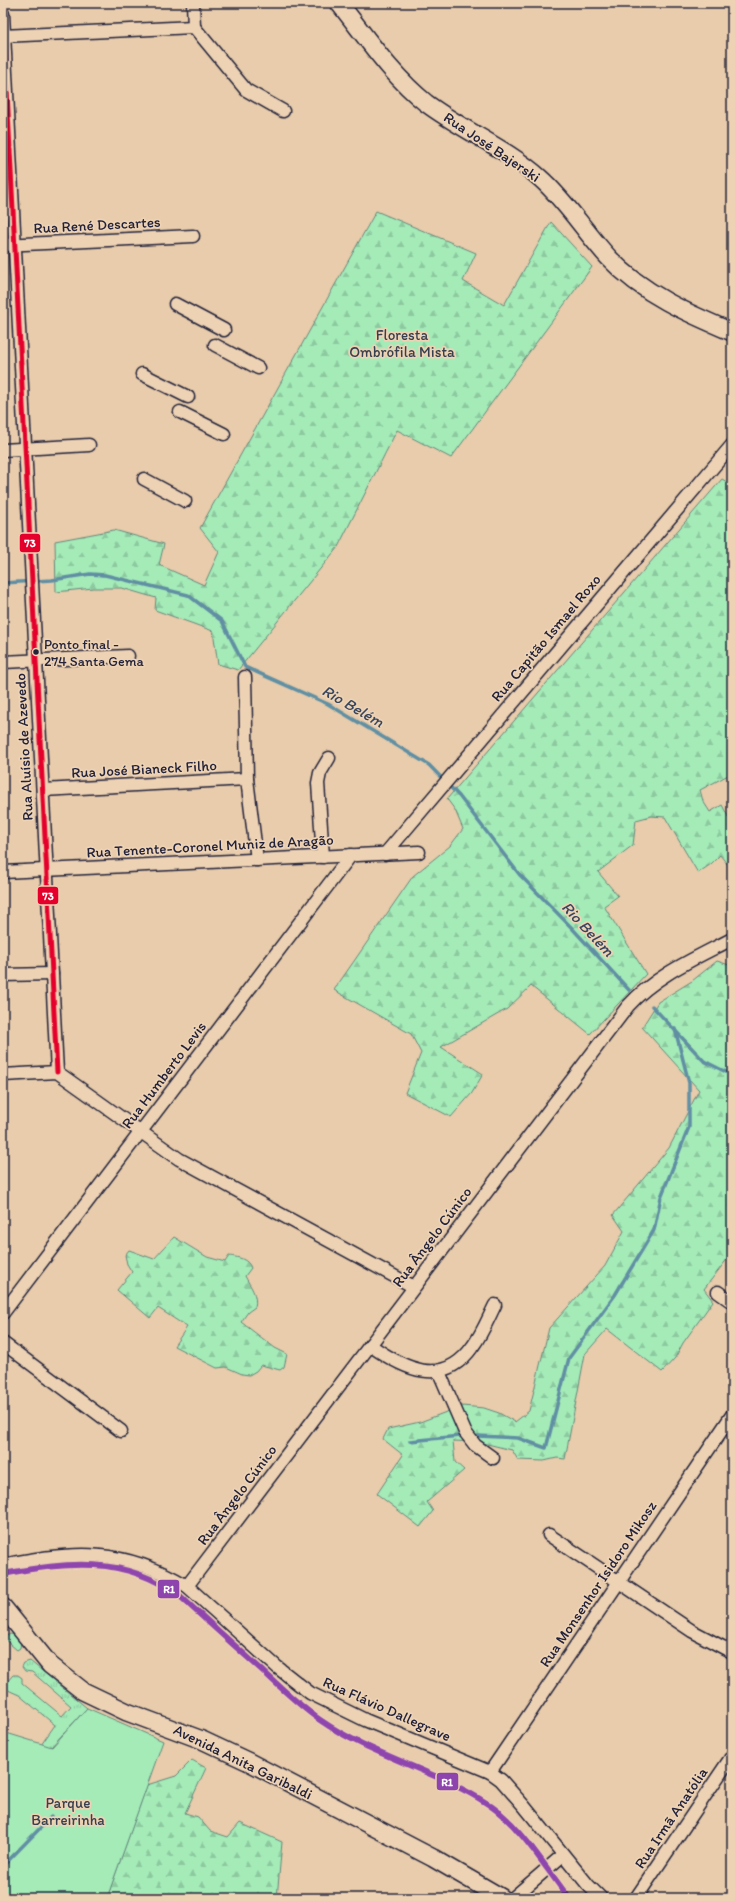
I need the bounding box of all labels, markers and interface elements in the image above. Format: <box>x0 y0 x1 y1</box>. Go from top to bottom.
street label: Rua José Bajerski <box>440 108 544 186</box>
street label: Rua René Descartes <box>33 213 161 237</box>
park label: Floresta Ombrófila Mista <box>349 326 455 361</box>
line badge: 73 <box>19 533 41 553</box>
text: 73 <box>23 537 36 550</box>
street label: Rua Capitão Ismael Roxo <box>487 571 605 705</box>
place label: Ponto final - 274 Santa Gema <box>44 636 144 670</box>
marker: Ponto final - 274 Santa Gema <box>31 647 41 657</box>
street label: Rua Aluísio de Azevedo <box>11 673 37 821</box>
water label: Rio Belém <box>319 681 387 731</box>
street label: Rua José Bianeck Filho <box>71 756 217 782</box>
street label: Rua Tenente-Coronel Muniz de Aragão <box>86 831 334 861</box>
line badge: 73 <box>37 886 59 905</box>
text: 73 <box>41 890 54 903</box>
water label: Rio Belém <box>558 898 618 961</box>
street label: Rua Humberto Levis <box>118 1018 210 1132</box>
street label: Rua Ângelo Cúnico <box>388 1183 476 1291</box>
street label: Rua Ângelo Cúnico <box>193 1441 281 1549</box>
street label: Rua Monsenhor Isidoro Mikosz <box>536 1497 661 1671</box>
line badge: R1 <box>157 1579 180 1599</box>
text: R1 <box>163 1583 176 1596</box>
street label: Rua Flávio Dallegrave <box>320 1673 454 1745</box>
street label: Avenida Anita Garibaldi <box>171 1721 315 1803</box>
street label: Rua Irmã Anatólia <box>631 1764 712 1872</box>
line badge: R1 <box>436 1772 459 1791</box>
text: R1 <box>441 1776 454 1789</box>
park label: Parque Barreirinha <box>31 1794 105 1829</box>

